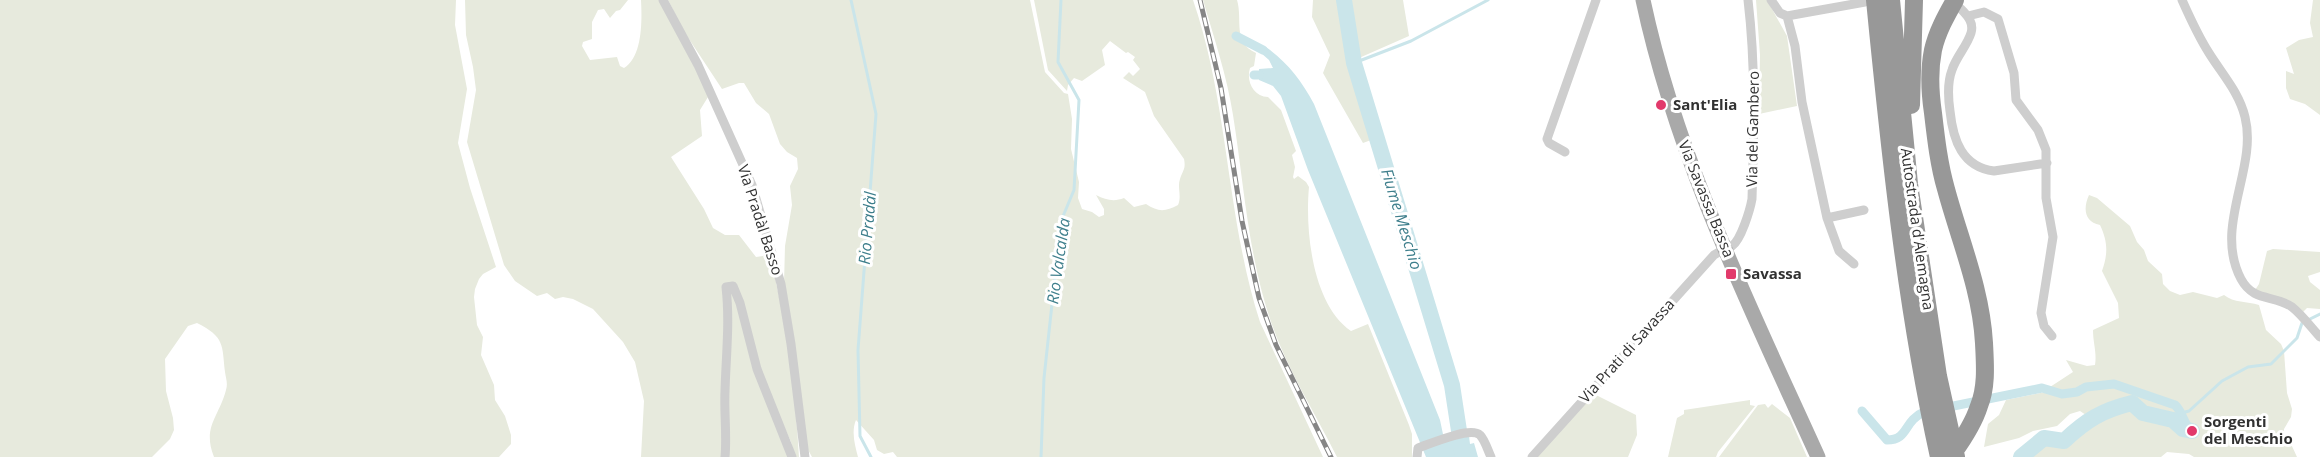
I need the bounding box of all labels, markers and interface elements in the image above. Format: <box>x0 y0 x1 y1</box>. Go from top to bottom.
street label: Via del Gambero <box>1741 71 1763 187</box>
place label: Sant'Elia <box>1673 94 1737 114</box>
marker: Sant'Elia <box>1654 98 1668 112</box>
street label: Via Savassa Bassa <box>1674 137 1740 260</box>
street label: Autostrada d'Alemagna <box>1897 147 1939 311</box>
street label: Via Pradàl Basso <box>734 162 788 277</box>
water label: Fiume Meschio <box>1376 166 1428 272</box>
water label: Rio Pradàl <box>853 190 881 265</box>
water label: Rio Valcalda <box>1041 216 1075 306</box>
place label: Savassa <box>1743 263 1802 283</box>
marker: Savassa <box>1724 267 1738 281</box>
street label: Via Prati di Savassa <box>1574 294 1678 407</box>
place label: Sorgenti del Meschio <box>2204 411 2293 448</box>
marker: Sorgenti del Meschio <box>2185 424 2199 438</box>

